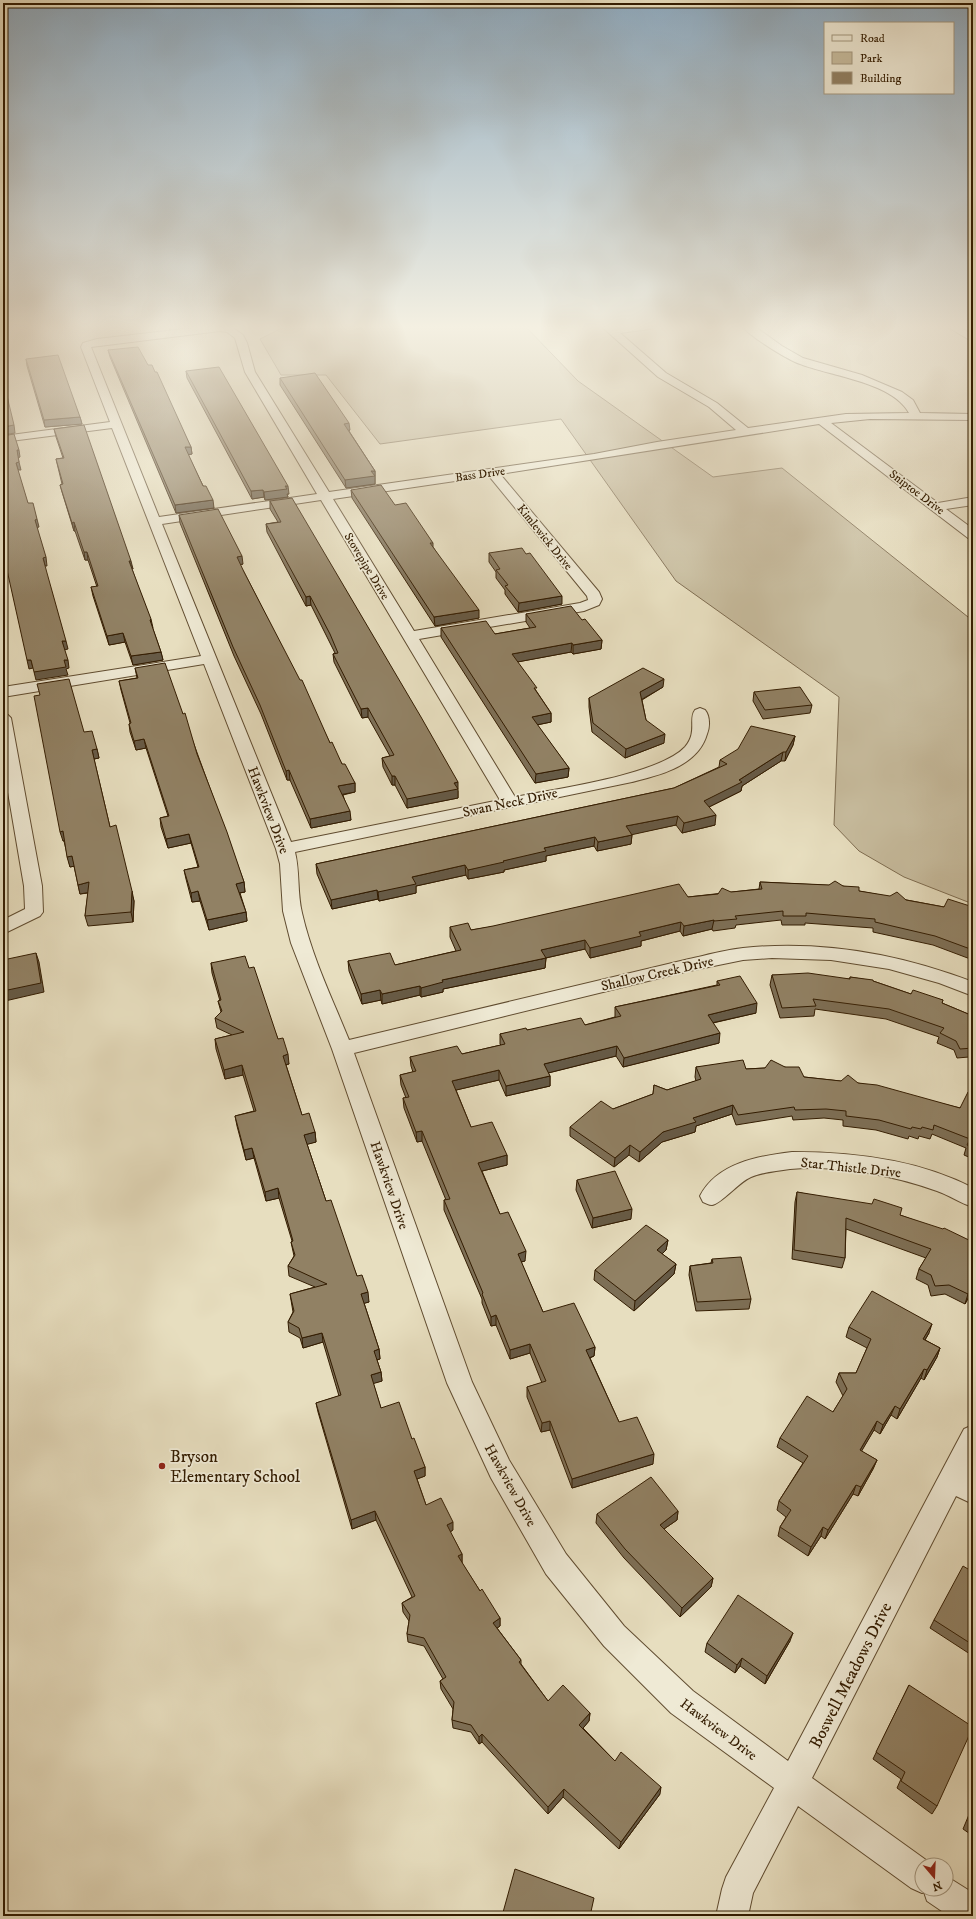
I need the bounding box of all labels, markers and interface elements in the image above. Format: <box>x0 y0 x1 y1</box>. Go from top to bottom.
legend <box>824 22 954 94</box>
text: Road <box>860 31 885 46</box>
text: Park <box>860 51 882 66</box>
text: Building <box>860 71 901 86</box>
street label: Bass Drive <box>454 464 506 485</box>
street label: Sniptoe Drive <box>886 467 947 518</box>
street label: Kimlewick Drive <box>514 501 576 573</box>
street label: Stovepipe Drive <box>341 530 392 603</box>
street label: Hawkview Drive <box>243 764 293 857</box>
street label: Swan Neck Drive <box>461 784 560 822</box>
street label: Shallow Creek Drive <box>599 952 715 996</box>
street label: Hawkview Drive <box>366 1139 413 1232</box>
street label: Star Thistle Drive <box>800 1154 902 1182</box>
street label: Hawkview Drive <box>480 1441 540 1530</box>
place label: Bryson Elementary School <box>170 1446 300 1488</box>
marker: Bryson Elementary School <box>157 1461 167 1471</box>
street label: Boswell Meadows Drive <box>805 1599 897 1752</box>
street label: Hawkview Drive <box>676 1695 761 1765</box>
north arrow <box>914 1857 954 1897</box>
text: N <box>930 1877 943 1894</box>

